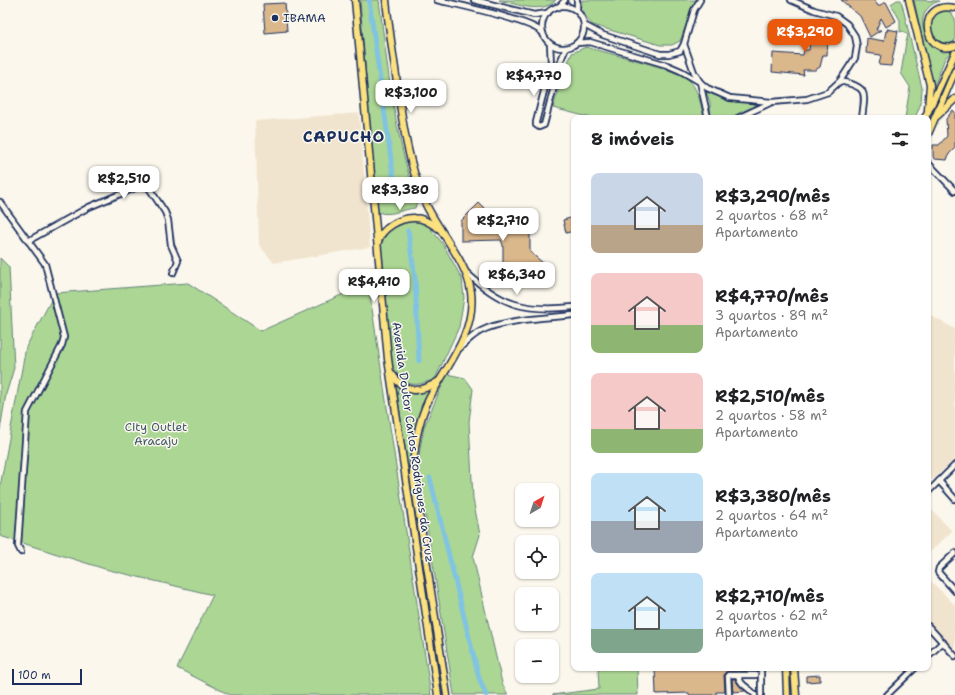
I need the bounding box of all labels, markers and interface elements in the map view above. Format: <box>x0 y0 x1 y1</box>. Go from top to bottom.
place label: IBAMA <box>283 10 326 26</box>
marker: IBAMA <box>270 13 280 23</box>
pin: R$3,290 <box>768 19 842 53</box>
text: R$3,290 <box>776 23 834 40</box>
pin: R$4,770 <box>497 63 571 97</box>
text: R$4,770 <box>506 67 562 84</box>
pin: R$3,100 <box>374 80 448 114</box>
text: R$3,100 <box>384 84 438 101</box>
district label: CAPUCHO <box>303 126 385 147</box>
text: 8 imóveis <box>591 128 674 150</box>
icon: filters <box>889 128 911 150</box>
pin: R$2,510 <box>87 166 161 200</box>
text: R$2,510 <box>97 170 151 187</box>
pin: R$3,380 <box>363 177 437 211</box>
text: R$3,380 <box>371 181 429 198</box>
text: R$3,290/mês <box>715 185 830 207</box>
icon: home <box>623 189 671 237</box>
text: 2 quartos · 68 m² <box>715 207 828 224</box>
pin: R$2,710 <box>466 208 540 242</box>
text: R$2,710 <box>477 212 529 229</box>
text: Apartamento <box>715 224 798 241</box>
pin: R$6,340 <box>480 262 554 296</box>
text: R$6,340 <box>488 266 546 283</box>
pin: R$4,410 <box>337 269 411 303</box>
text: R$4,410 <box>348 273 400 290</box>
text: R$4,770/mês <box>715 285 829 307</box>
icon: home <box>623 289 671 337</box>
text: 3 quartos · 89 m² <box>715 307 828 324</box>
street label: Avenida Doutor Carlos Rodrigues da Cruz <box>388 321 438 563</box>
text: Apartamento <box>715 324 798 341</box>
text: R$2,510/mês <box>715 385 825 407</box>
icon: home <box>623 389 671 437</box>
text: 2 quartos · 58 m² <box>715 407 827 424</box>
park label: City Outlet Aracaju <box>125 419 187 449</box>
text: Apartamento <box>715 424 798 441</box>
north arrow <box>515 483 559 527</box>
map controls <box>515 483 559 683</box>
text: R$3,380/mês <box>715 485 831 507</box>
icon: home <box>623 489 671 537</box>
text: 2 quartos · 64 m² <box>715 507 828 524</box>
text: Apartamento <box>715 524 798 541</box>
button: locate <box>515 535 559 579</box>
text: R$2,710/mês <box>715 585 824 607</box>
button: + <box>515 587 559 631</box>
icon: home <box>623 589 671 637</box>
text: 2 quartos · 62 m² <box>715 607 828 624</box>
text: Apartamento <box>715 624 798 641</box>
button: − <box>515 639 559 683</box>
scale bar <box>12 667 82 686</box>
text: 100 m <box>18 668 51 683</box>

